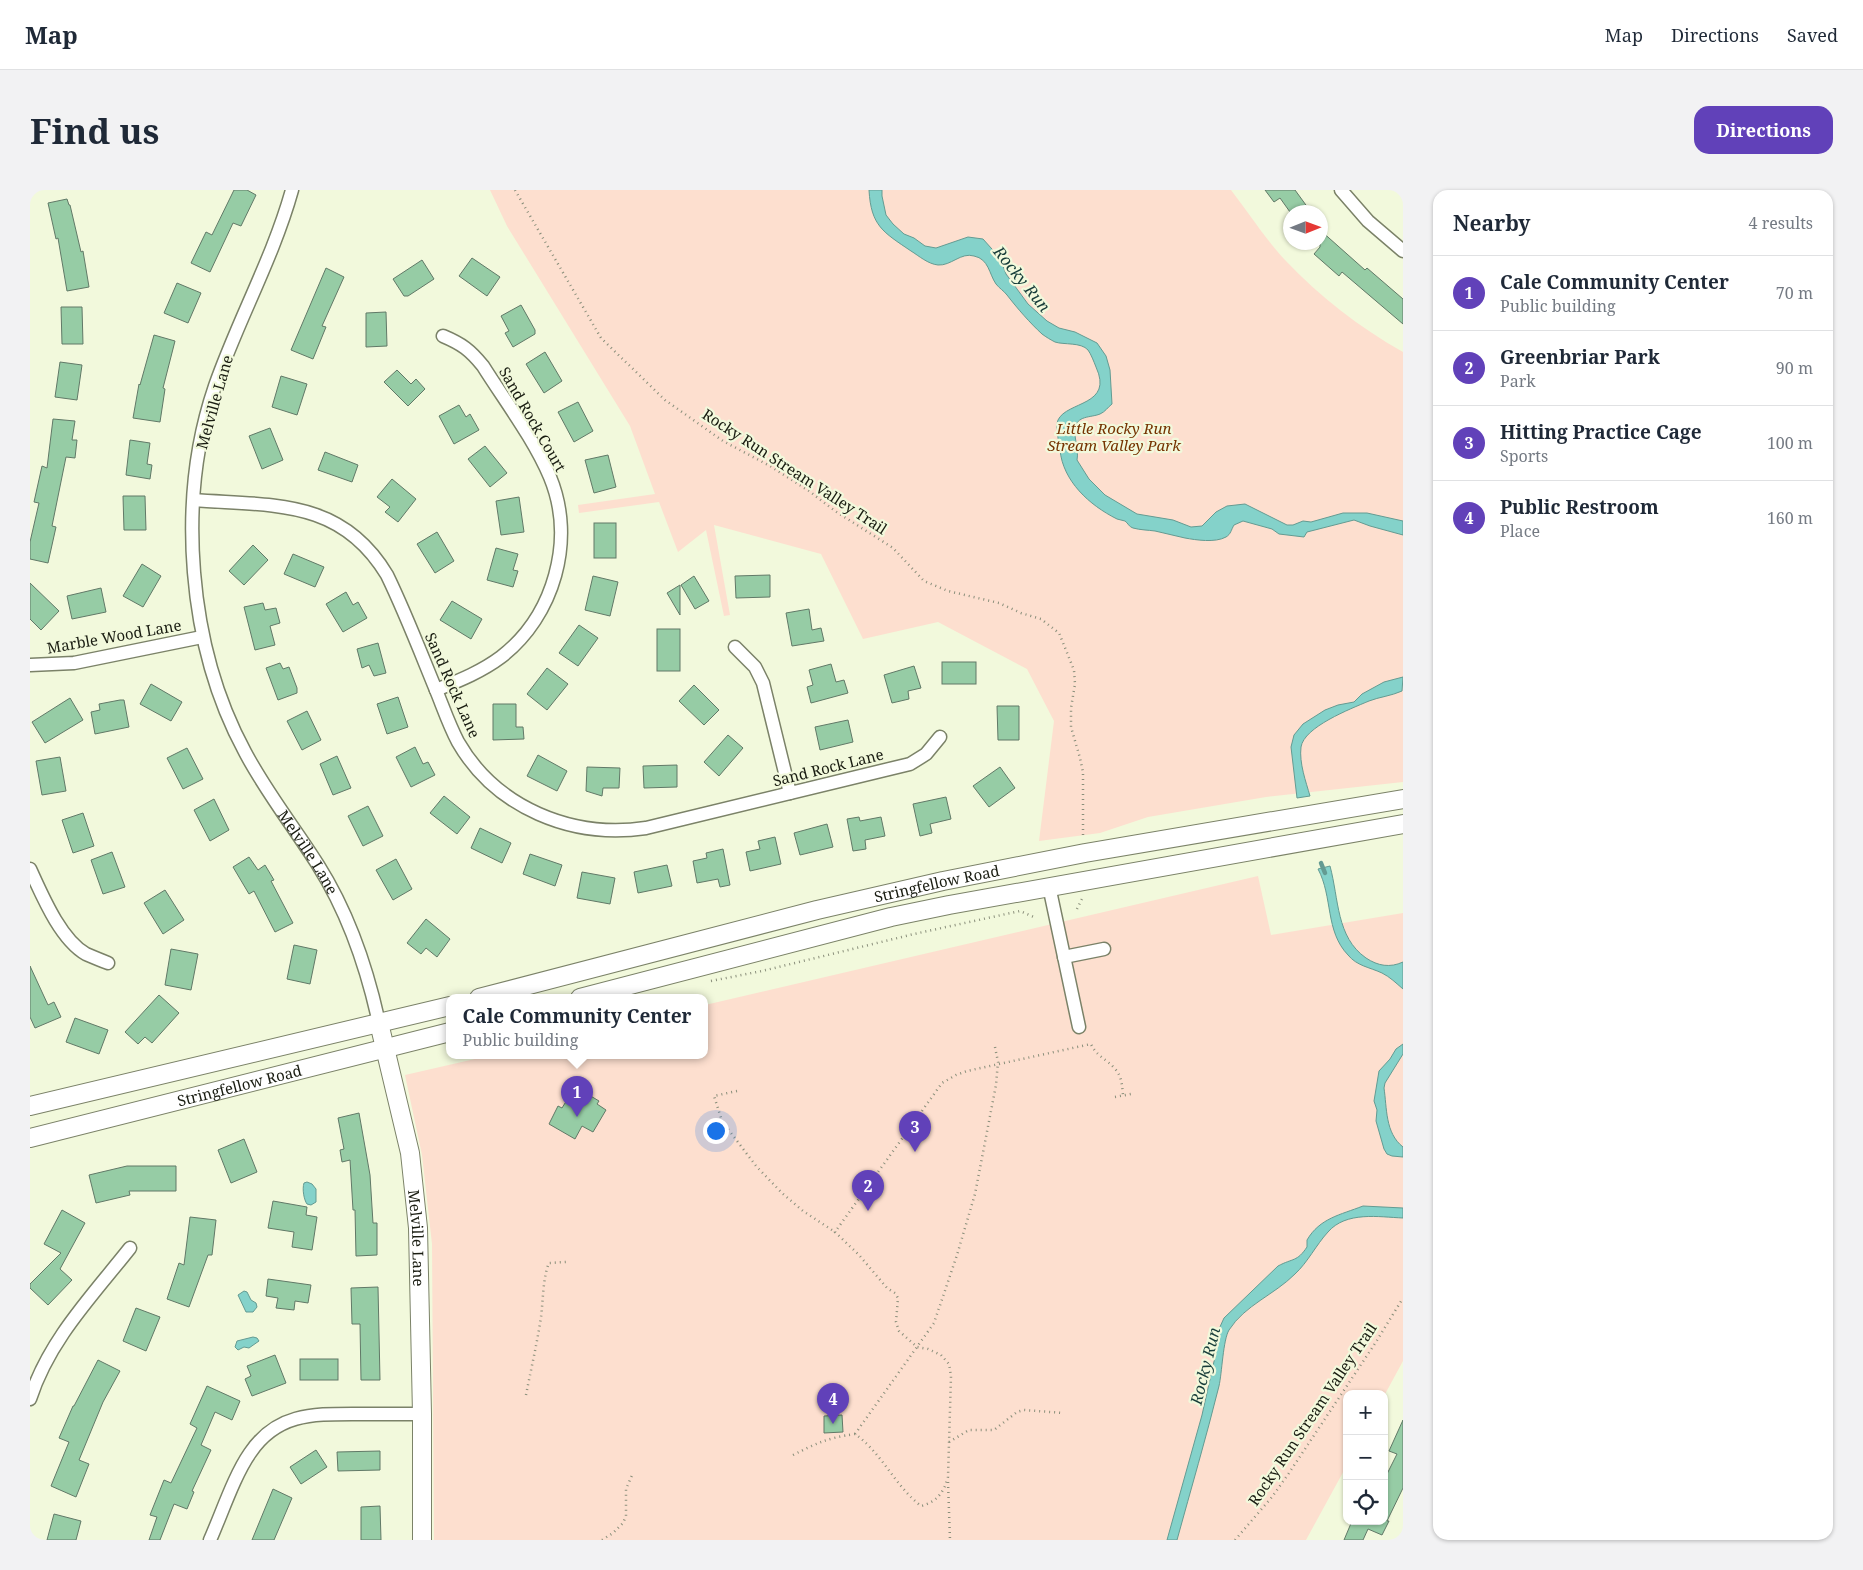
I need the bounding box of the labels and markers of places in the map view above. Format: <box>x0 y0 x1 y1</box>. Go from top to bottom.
pin: 1 <box>561 1076 593 1117</box>
pin: 3 <box>899 1111 931 1152</box>
pin: 2 <box>852 1170 884 1211</box>
pin: 4 <box>817 1383 849 1424</box>

